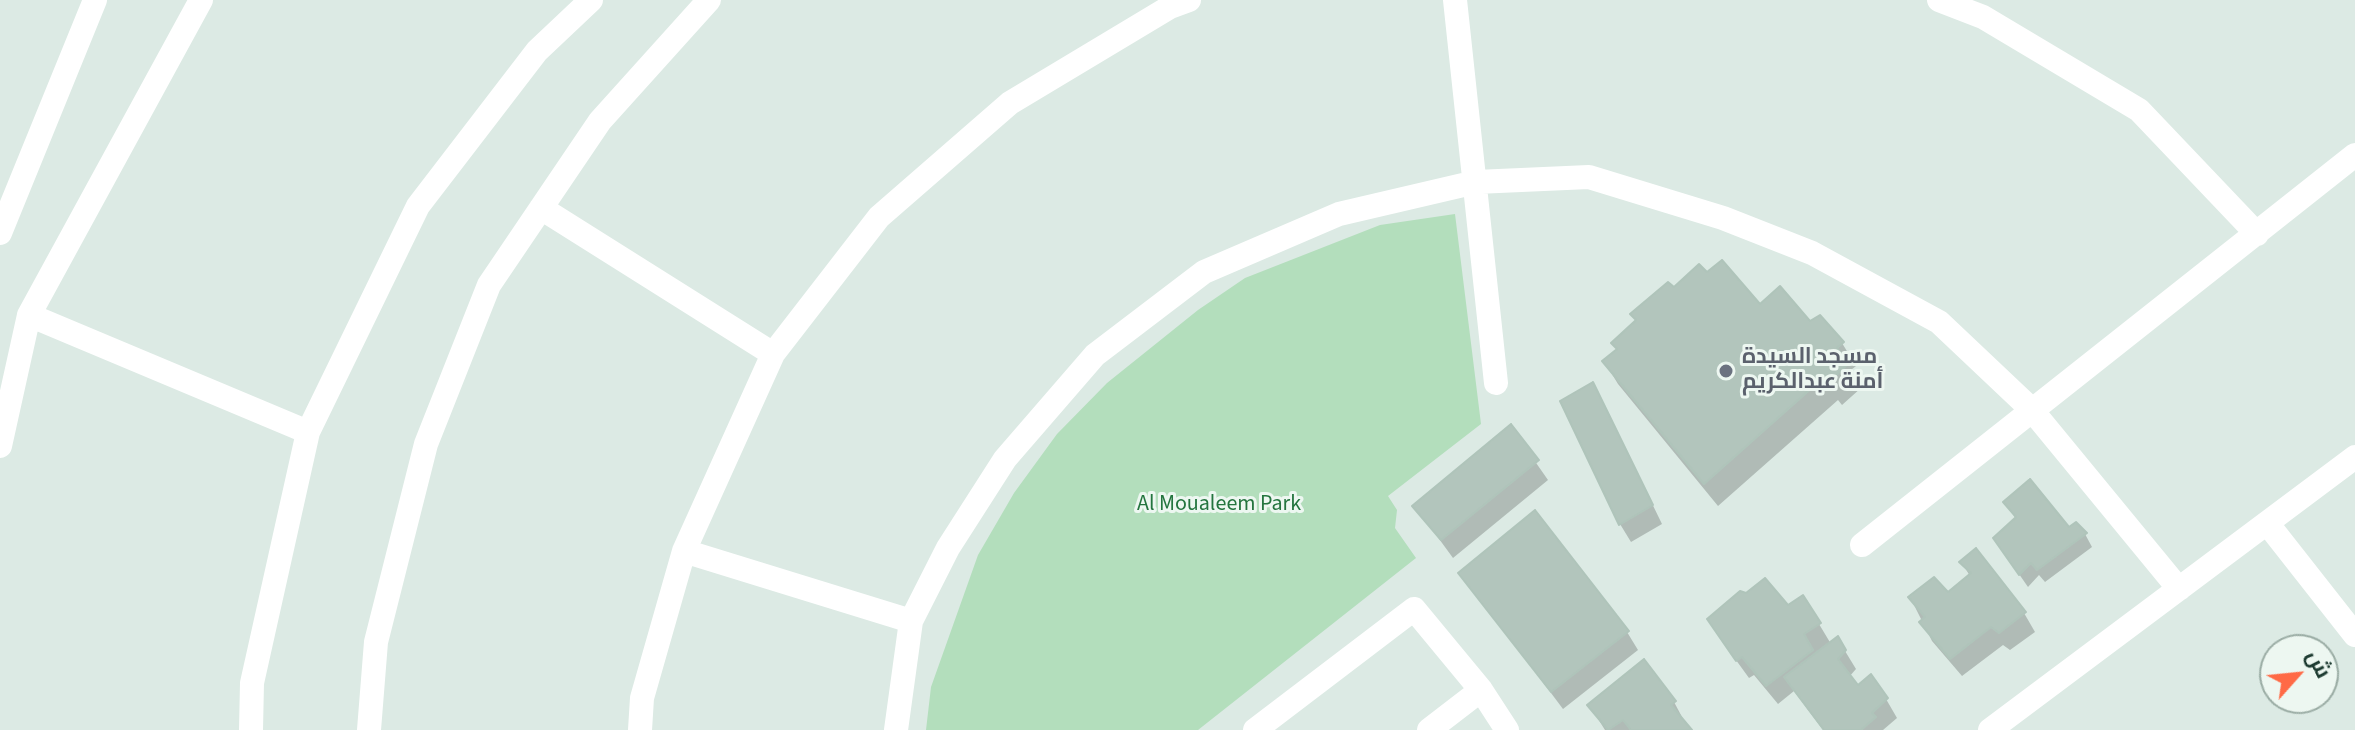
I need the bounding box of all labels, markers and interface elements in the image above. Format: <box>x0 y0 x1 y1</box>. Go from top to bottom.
place label: مسجد السيدة أمنة عبدالكريم <box>1742 345 1883 396</box>
marker: مسجد السيدة أمنة عبدالكريم <box>1717 362 1735 380</box>
park label: Al Moualeem Park <box>1137 492 1301 518</box>
north arrow <box>2259 634 2339 714</box>
text: ش <box>2298 644 2339 684</box>

